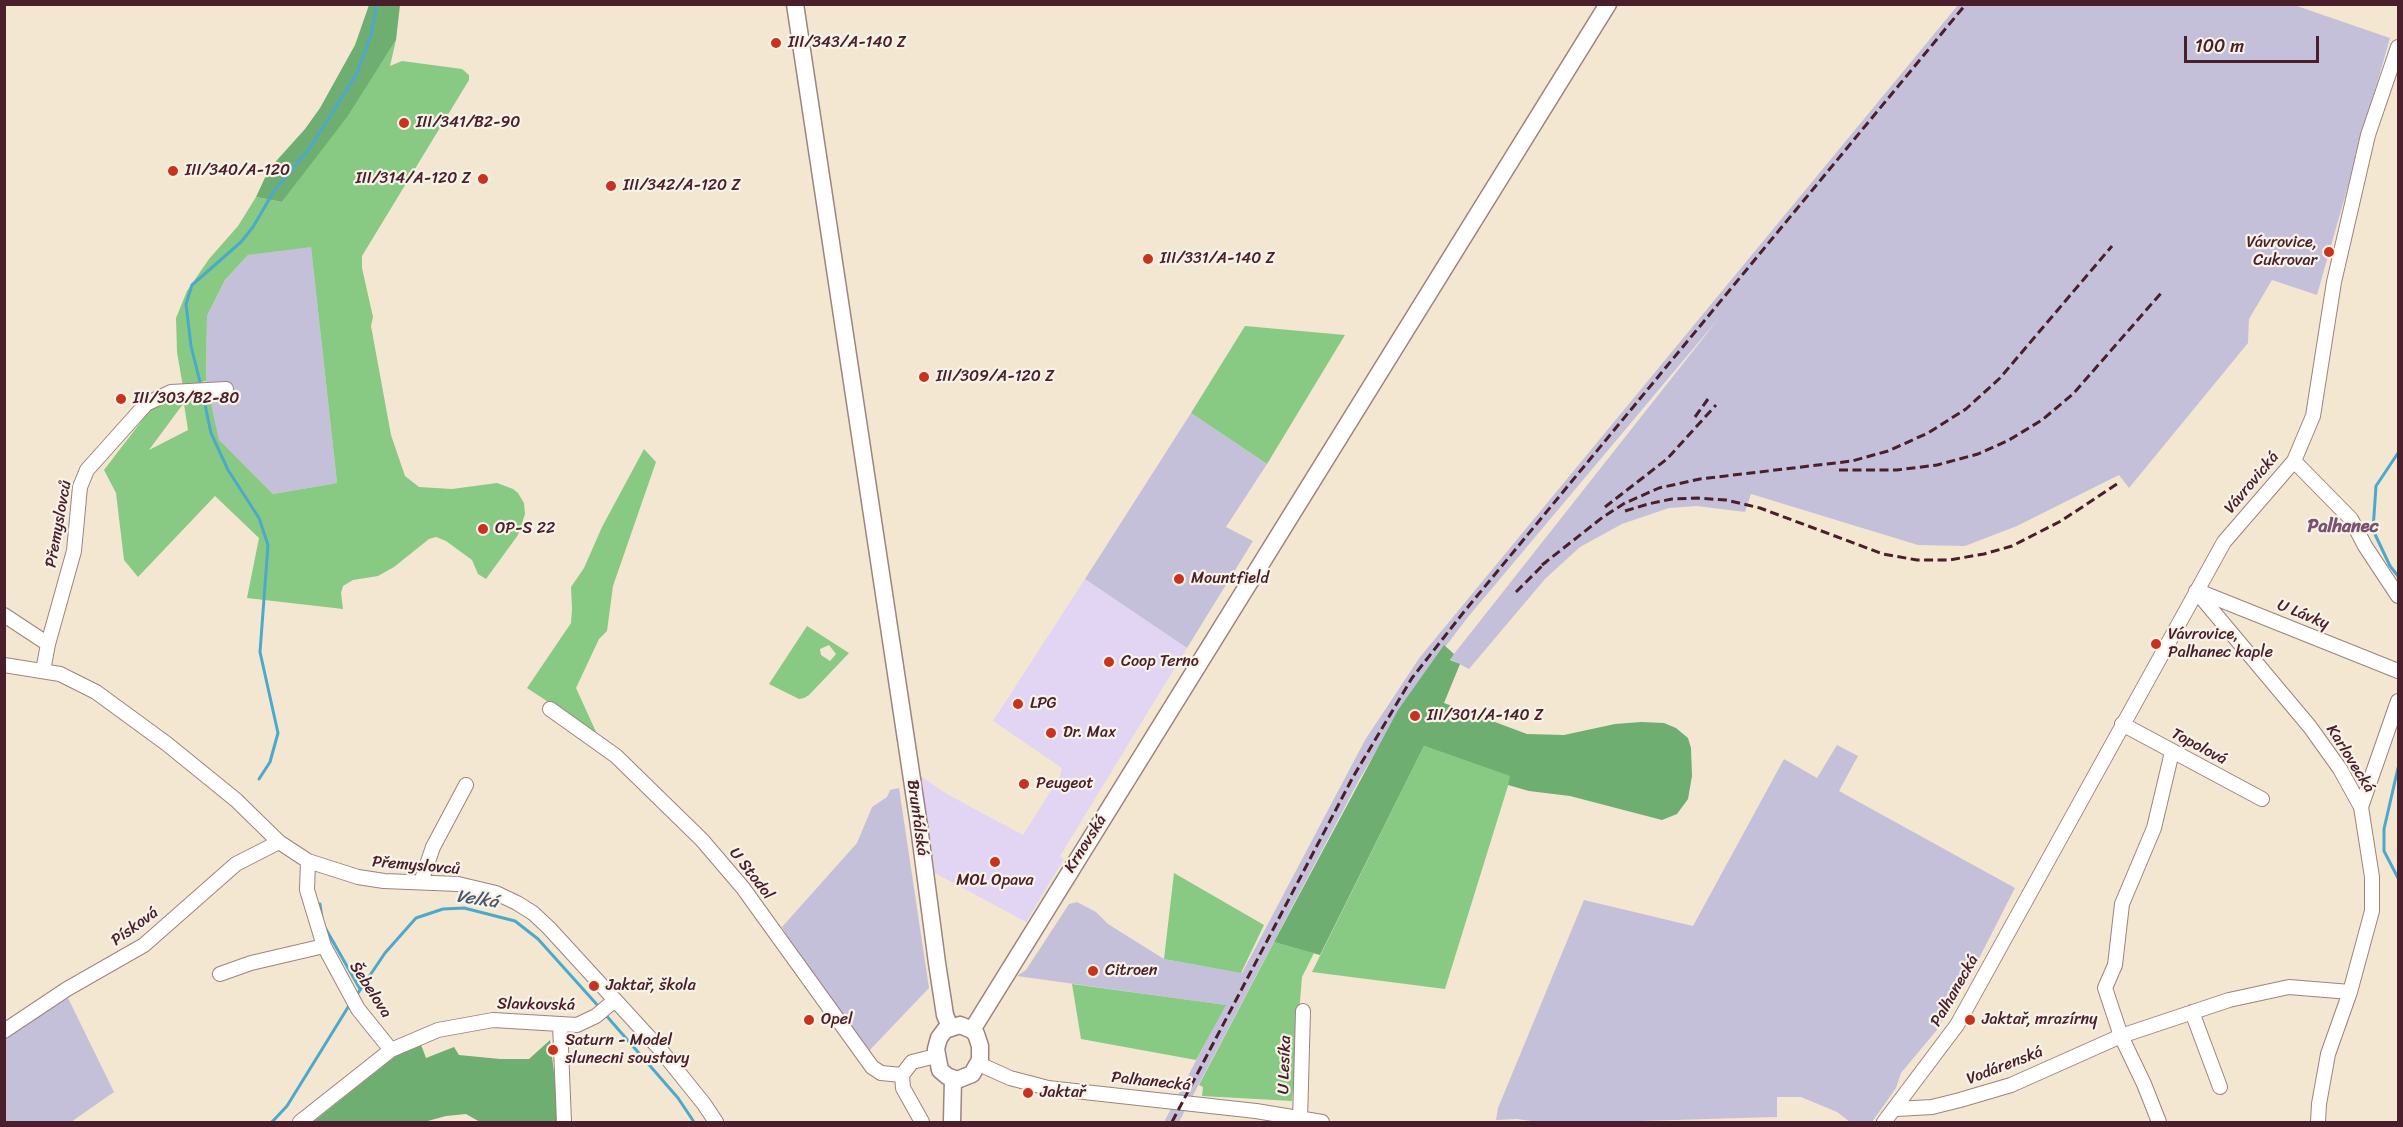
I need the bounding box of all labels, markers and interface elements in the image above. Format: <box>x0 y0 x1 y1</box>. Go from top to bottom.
scale bar <box>2187 24 2322 62</box>
text: 100 m <box>2195 30 2244 62</box>
place label: III/343/A-140 Z <box>788 33 906 53</box>
marker: III/343/A-140 Z <box>769 36 783 50</box>
place label: III/341/B2-90 <box>416 113 520 133</box>
marker: III/341/B2-90 <box>397 116 411 130</box>
place label: III/340/A-120 <box>185 161 290 181</box>
marker: III/340/A-120 <box>166 164 180 178</box>
place label: III/314/A-120 Z <box>355 169 471 189</box>
marker: III/314/A-120 Z <box>476 172 490 186</box>
place label: III/342/A-120 Z <box>623 176 741 196</box>
marker: III/342/A-120 Z <box>604 179 618 193</box>
place label: Vávrovice, Cukrovar <box>2247 233 2317 271</box>
marker: Vávrovice, Cukrovar <box>2322 245 2336 259</box>
place label: III/331/A-140 Z <box>1160 249 1275 269</box>
marker: III/331/A-140 Z <box>1141 252 1155 266</box>
place label: III/309/A-120 Z <box>936 367 1055 387</box>
marker: III/309/A-120 Z <box>917 370 931 384</box>
place label: III/303/B2-80 <box>133 389 239 409</box>
marker: III/303/B2-80 <box>114 392 128 406</box>
street label: Vávrovická <box>2221 448 2283 518</box>
street label: Přemyslovců <box>42 479 76 569</box>
district label: Palhanec <box>2308 516 2378 538</box>
place label: OP-S 22 <box>495 519 555 539</box>
marker: OP-S 22 <box>476 522 490 536</box>
place label: Mountfield <box>1191 569 1269 589</box>
marker: Mountfield <box>1172 572 1186 586</box>
street label: U Lávky <box>2274 596 2332 634</box>
place label: Vávrovice, Palhanec kaple <box>2168 625 2273 663</box>
marker: Vávrovice, Palhanec kaple <box>2149 637 2163 651</box>
place label: Coop Terno <box>1121 652 1199 672</box>
marker: Coop Terno <box>1102 655 1116 669</box>
place label: LPG <box>1030 694 1057 714</box>
marker: LPG <box>1011 697 1025 711</box>
place label: III/301/A-140 Z <box>1427 706 1543 726</box>
marker: III/301/A-140 Z <box>1408 709 1422 723</box>
street label: Karlovecká <box>2322 721 2378 797</box>
place label: Dr. Max <box>1063 723 1116 743</box>
street label: Topolová <box>2168 724 2230 770</box>
marker: Dr. Max <box>1044 726 1058 740</box>
place label: Peugeot <box>1036 774 1093 794</box>
marker: Peugeot <box>1017 777 1031 791</box>
street label: Bruntálská <box>902 779 932 857</box>
street label: Krnovská <box>1061 812 1111 876</box>
street label: U Stodol <box>725 844 777 904</box>
street label: Přemyslovců <box>371 853 461 879</box>
marker: MOL Opava <box>988 855 1002 869</box>
place label: MOL Opava <box>956 871 1034 891</box>
water label: Velká <box>454 886 500 914</box>
street label: Písková <box>108 903 162 951</box>
street label: Palhanecká <box>1927 952 1983 1030</box>
street label: Šebelova <box>345 958 395 1022</box>
place label: Citroen <box>1105 961 1157 981</box>
marker: Citroen <box>1086 964 1100 978</box>
place label: Jaktař, škola <box>606 976 696 996</box>
marker: Jaktař, škola <box>587 979 601 993</box>
street label: Slavkovská <box>497 995 575 1015</box>
place label: Opel <box>821 1010 853 1030</box>
place label: Jaktař, mrazírny <box>1982 1010 2097 1030</box>
marker: Opel <box>802 1013 816 1027</box>
marker: Jaktař, mrazírny <box>1963 1013 1977 1027</box>
place label: Saturn - Model slunecni soustavy <box>565 1031 689 1069</box>
street label: U Lesíka <box>1274 1035 1296 1095</box>
marker: Saturn - Model slunecni soustavy <box>546 1043 560 1057</box>
street label: Vodárenská <box>1964 1043 2046 1089</box>
street label: Palhanecká <box>1110 1068 1192 1096</box>
place label: Jaktař <box>1040 1083 1086 1103</box>
marker: Jaktař <box>1021 1086 1035 1100</box>

